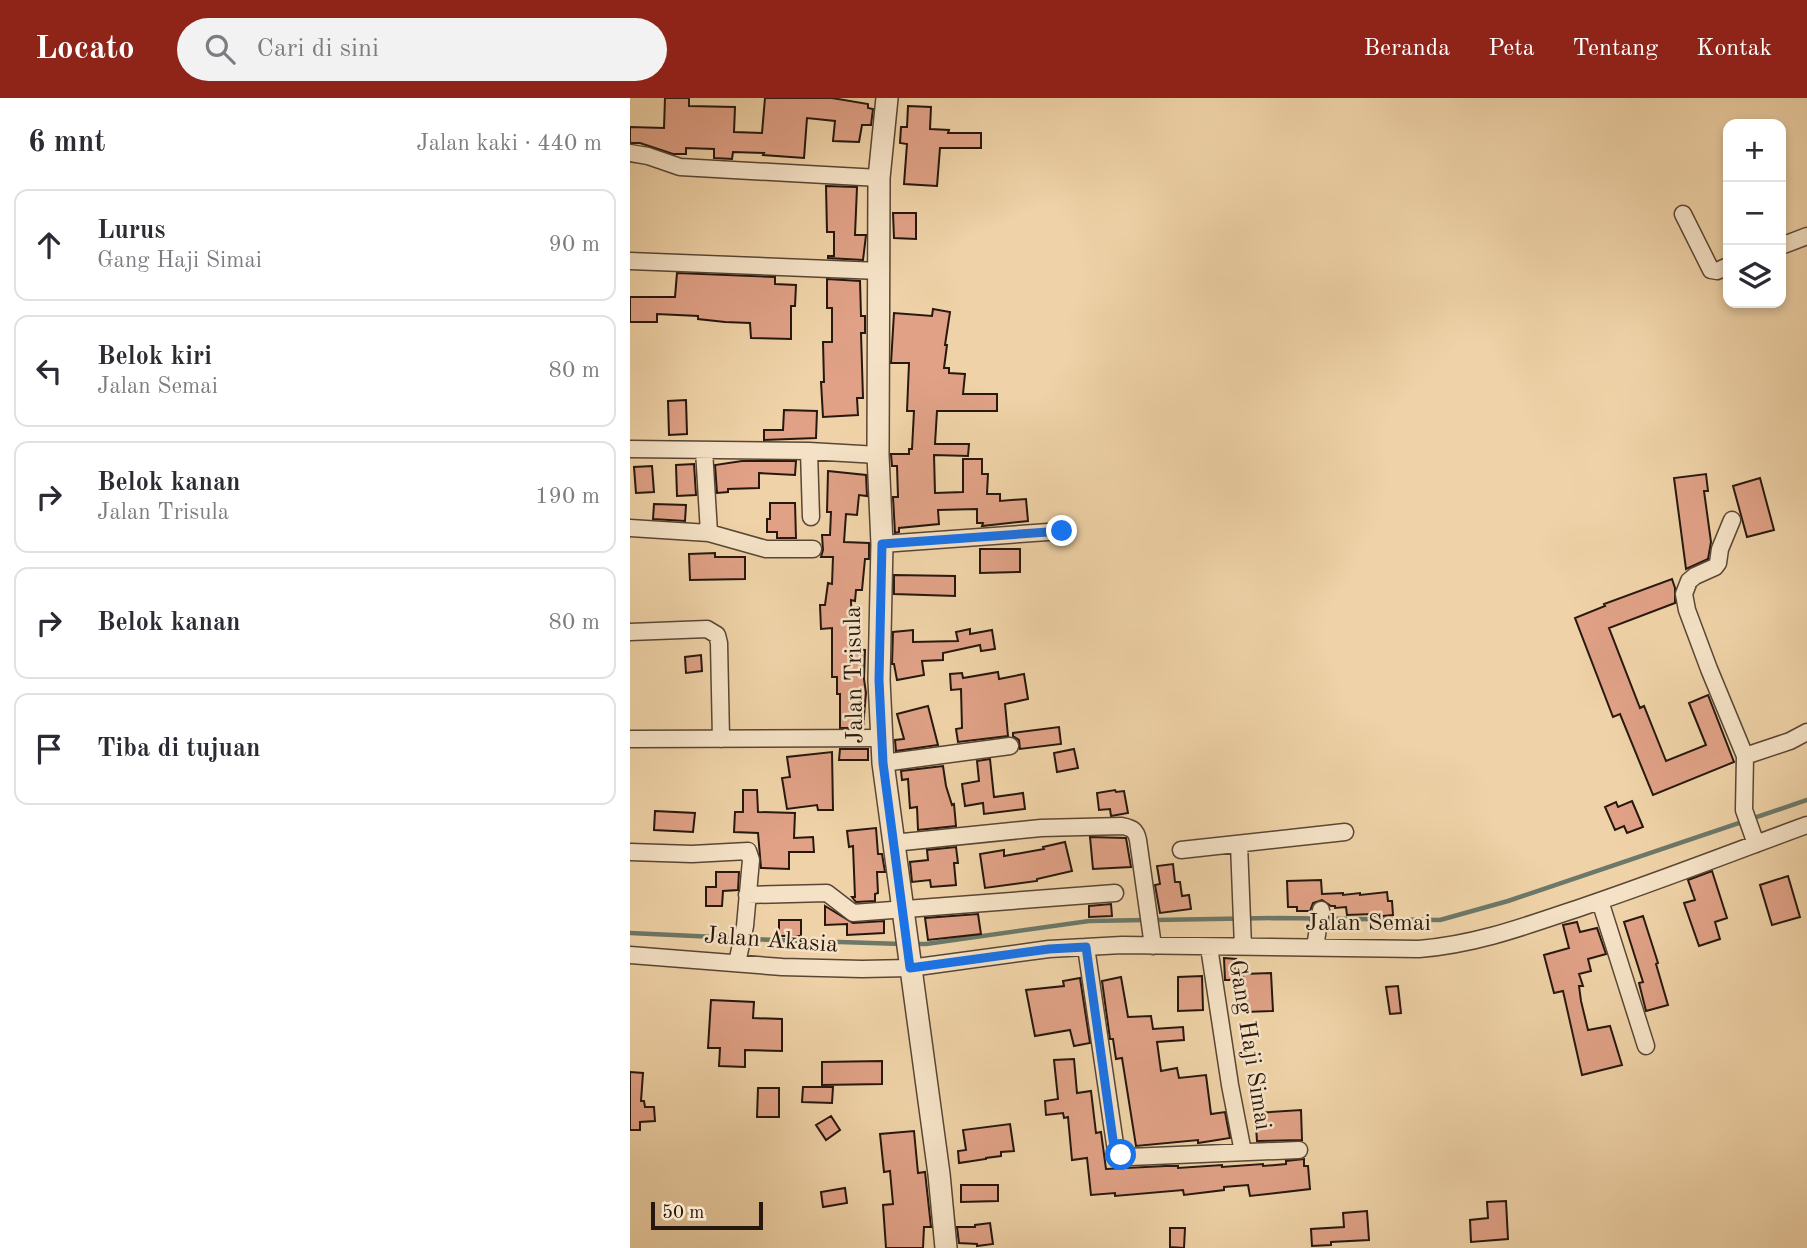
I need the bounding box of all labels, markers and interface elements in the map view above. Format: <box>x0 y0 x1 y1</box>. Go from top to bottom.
search box <box>177 18 667 81</box>
icon: search <box>201 30 239 68</box>
text: Locato <box>35 33 135 66</box>
text: Cari di sini <box>257 36 379 62</box>
text: Beranda <box>1364 37 1450 61</box>
text: Peta <box>1488 37 1535 61</box>
text: Tentang <box>1573 37 1658 61</box>
text: Kontak <box>1696 37 1772 61</box>
map controls <box>1723 119 1786 308</box>
button: + <box>1723 119 1786 182</box>
text: 6 mnt <box>28 128 105 158</box>
text: Jalan kaki · 440 m <box>416 132 602 155</box>
button: − <box>1723 182 1786 245</box>
text: Lurus <box>97 218 165 244</box>
icon: ahead <box>30 226 68 264</box>
text: 90 m <box>549 233 600 256</box>
button: layers <box>1723 245 1786 308</box>
text: Gang Haji Simai <box>97 249 262 272</box>
text: Belok kiri <box>97 344 212 370</box>
icon: left <box>30 352 68 390</box>
text: 80 m <box>549 359 600 382</box>
text: Jalan Semai <box>97 375 218 398</box>
text: Belok kanan <box>97 470 241 496</box>
icon: right <box>30 478 68 516</box>
text: 190 m <box>535 485 600 508</box>
text: Jalan Trisula <box>97 501 229 524</box>
route end <box>1046 515 1077 546</box>
icon: right <box>30 604 68 642</box>
street label: Jalan Trisula <box>842 606 868 744</box>
text: Belok kanan <box>97 610 241 636</box>
text: 80 m <box>549 611 600 634</box>
icon: arrive <box>30 730 68 768</box>
text: Tiba di tujuan <box>97 736 261 762</box>
street label: Jalan Semai <box>1305 912 1431 936</box>
street label: Jalan Akasia <box>703 924 839 958</box>
street label: Gang Haji Simai <box>1224 958 1274 1132</box>
route start <box>1105 1139 1136 1170</box>
scale bar <box>651 1199 763 1231</box>
text: 50 m <box>662 1204 704 1223</box>

